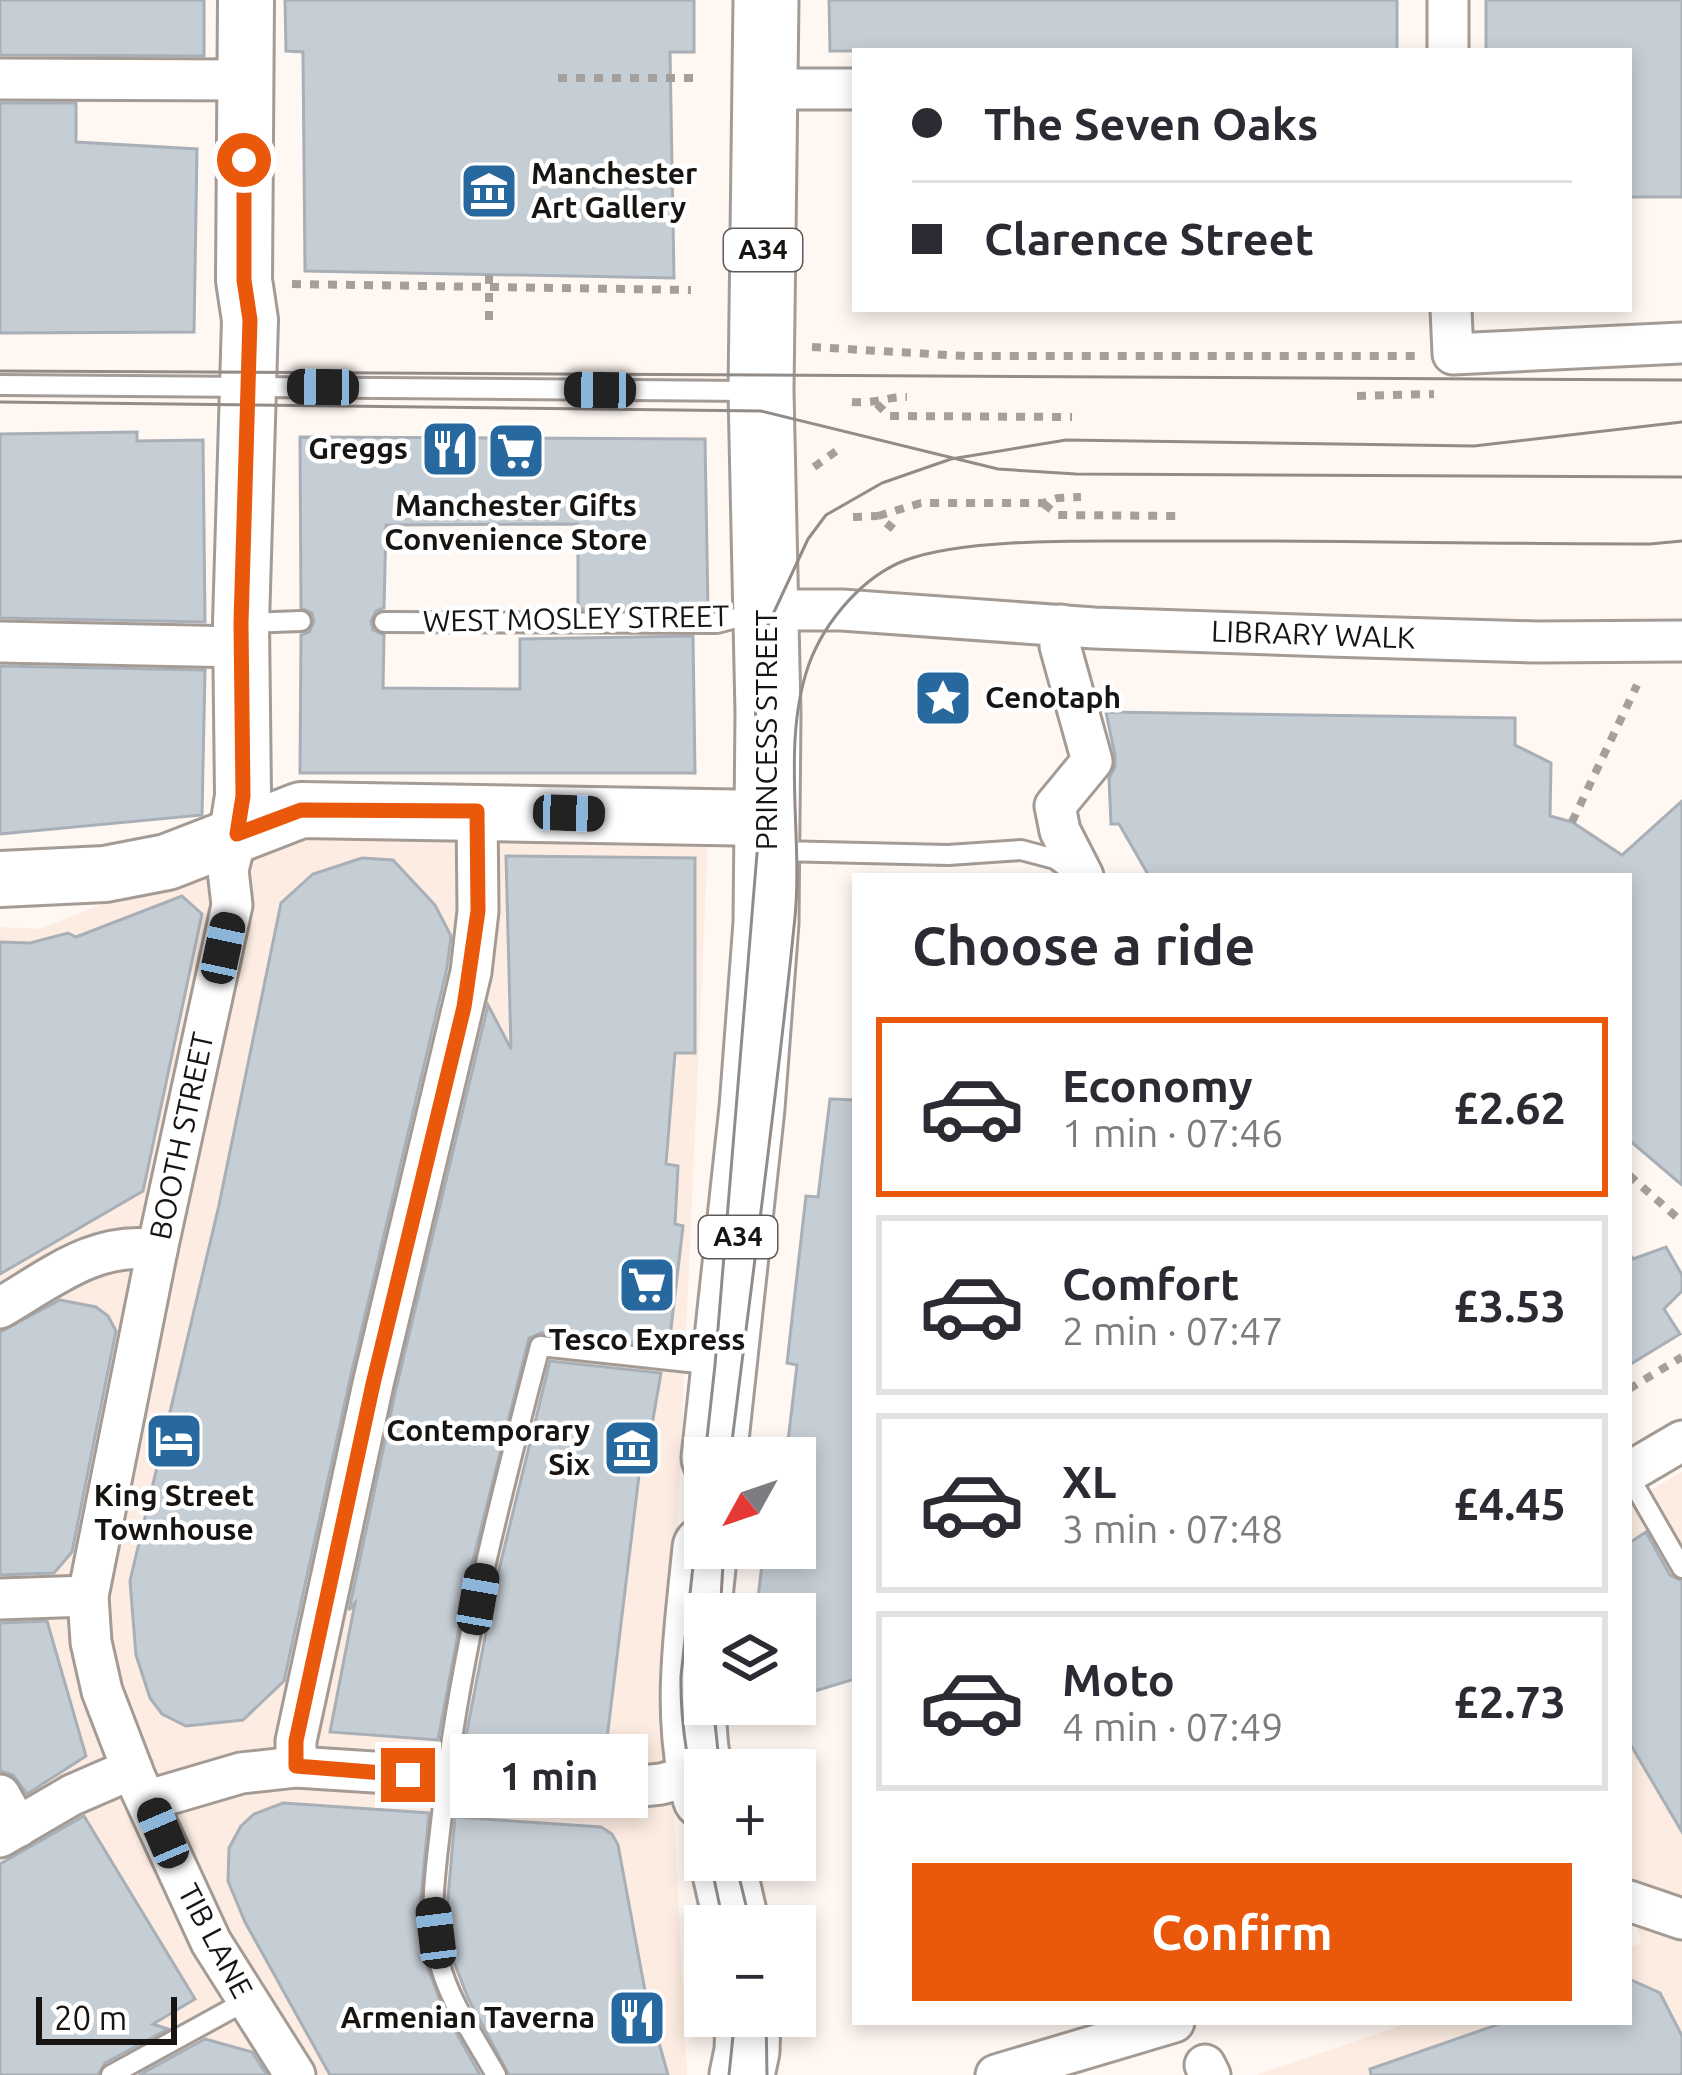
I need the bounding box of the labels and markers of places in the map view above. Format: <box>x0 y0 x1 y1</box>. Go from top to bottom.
place label: Manchester Art Gallery <box>531 156 698 224</box>
museum icon: Manchester Art Gallery <box>458 160 520 222</box>
restaurant icon: Greggs <box>419 418 481 480</box>
supermarket icon: Manchester Gifts Convenience Store <box>485 420 547 482</box>
place label: Greggs <box>308 431 408 465</box>
place label: Manchester Gifts Convenience Store <box>384 488 648 556</box>
place icon: Cenotaph <box>912 667 974 729</box>
place label: Cenotaph <box>985 680 1121 714</box>
supermarket icon: Tesco Express <box>616 1254 678 1316</box>
place label: Tesco Express <box>548 1322 746 1356</box>
hotel icon: King Street Townhouse <box>143 1410 205 1472</box>
place label: Contemporary Six <box>386 1413 590 1481</box>
museum icon: Contemporary Six <box>601 1417 663 1479</box>
place label: King Street Townhouse <box>94 1478 254 1546</box>
restaurant icon: Armenian Taverna <box>606 1987 668 2049</box>
place label: Armenian Taverna <box>340 2000 595 2034</box>

